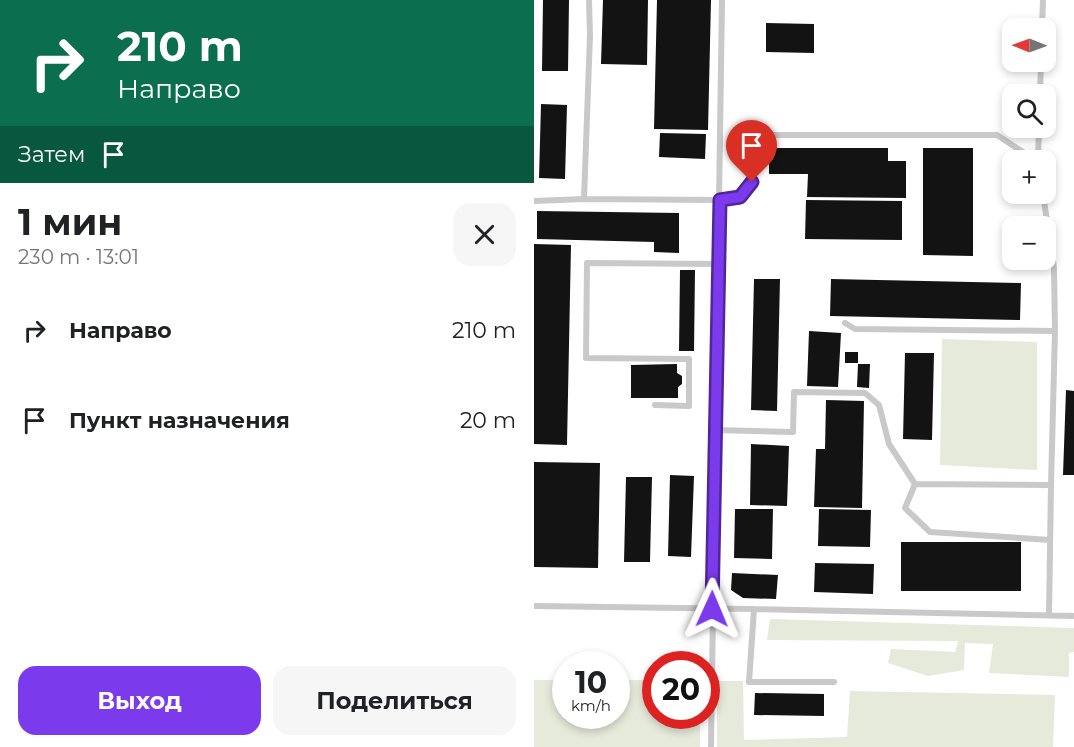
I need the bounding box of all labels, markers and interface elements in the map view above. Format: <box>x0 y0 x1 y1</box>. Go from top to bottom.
north arrow <box>1002 18 1056 72</box>
map controls <box>1002 18 1056 270</box>
text: 210 m <box>117 20 243 72</box>
icon: right <box>18 24 96 102</box>
text: Направо <box>117 72 241 105</box>
button: search <box>1002 84 1056 138</box>
pin <box>726 120 777 182</box>
icon: arrive <box>735 129 768 162</box>
icon: arrive <box>97 138 130 171</box>
text: Затем <box>18 141 85 168</box>
button: + <box>1002 150 1056 204</box>
text: 1 мин <box>18 200 122 244</box>
button: close <box>453 203 516 266</box>
button: − <box>1002 216 1056 270</box>
text: 230 m · 13:01 <box>18 245 139 269</box>
icon: right <box>18 314 51 347</box>
text: Направо <box>69 317 172 344</box>
text: 210 m <box>452 317 516 344</box>
icon: arrive <box>18 404 51 437</box>
text: Пункт назначения <box>69 407 290 434</box>
text: 20 m <box>460 407 516 434</box>
position arrow <box>680 577 744 641</box>
speed limit sign: 20 <box>642 651 720 729</box>
text: 10 <box>575 664 607 701</box>
button: Выход <box>18 666 261 735</box>
button: Поделиться <box>273 666 516 735</box>
text: km/h <box>571 696 611 715</box>

